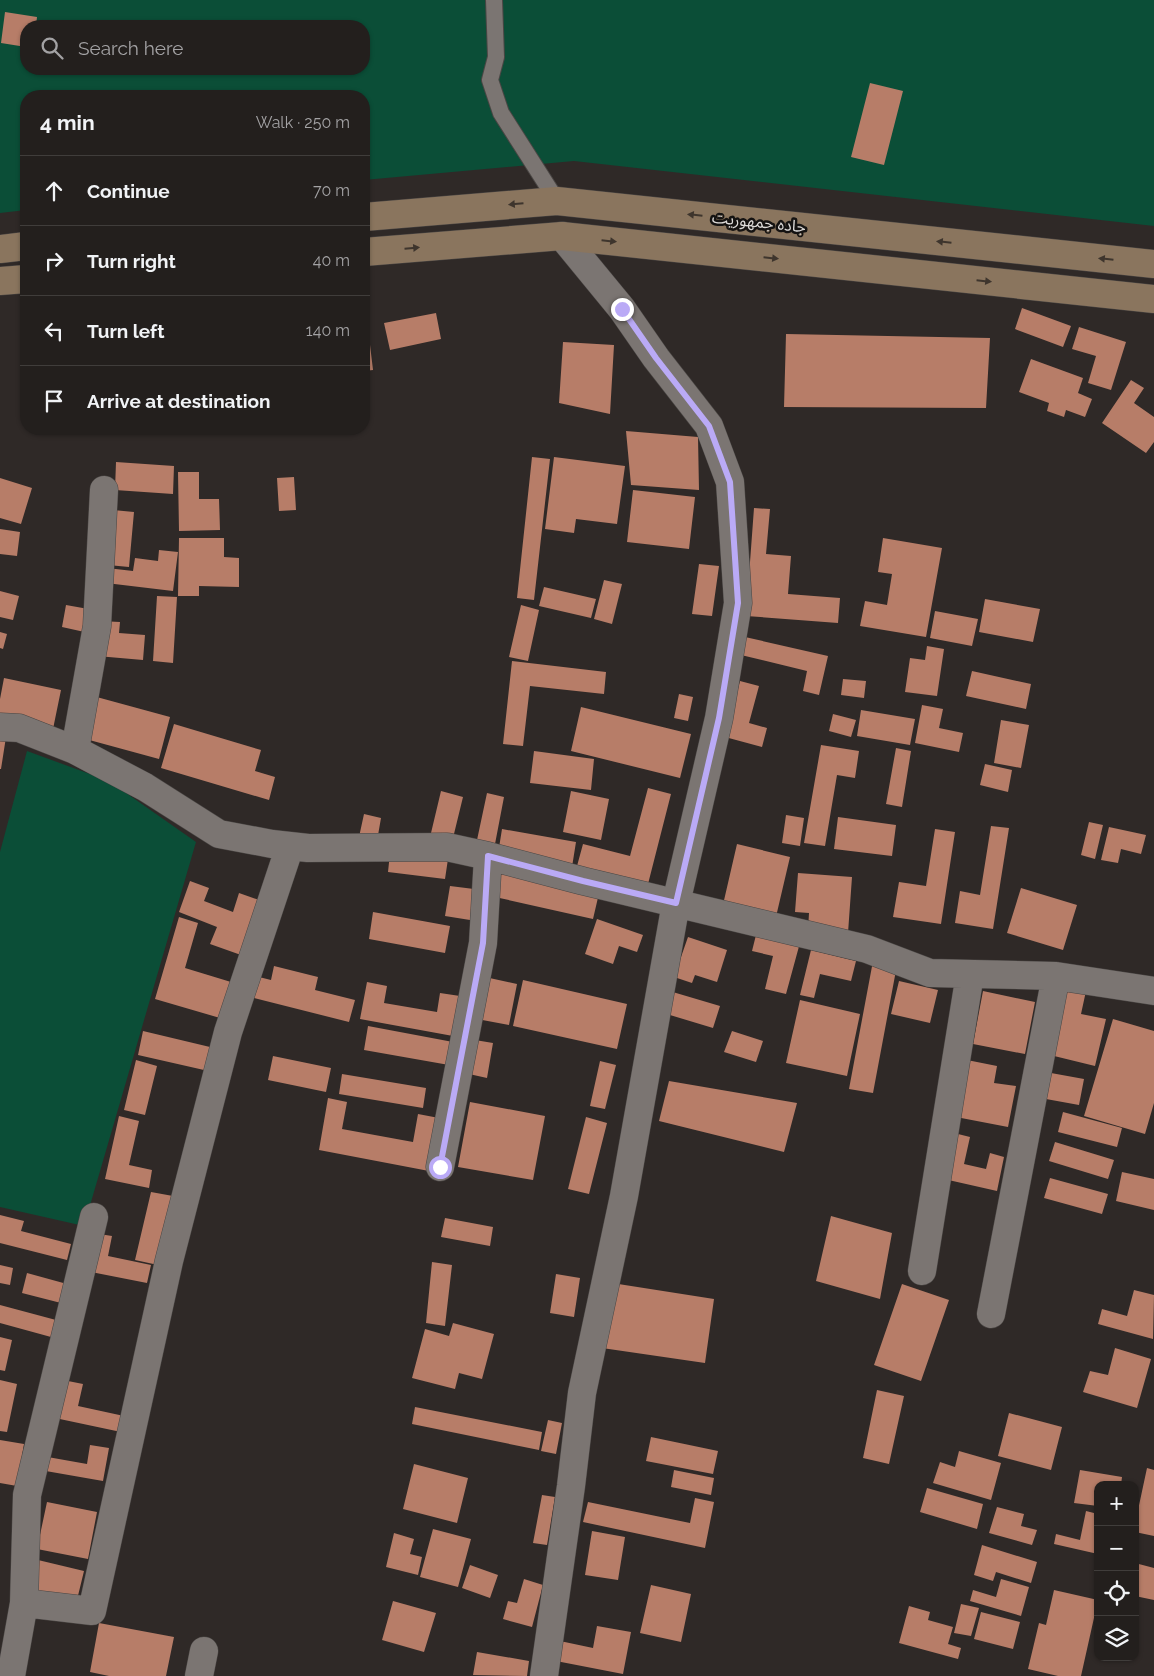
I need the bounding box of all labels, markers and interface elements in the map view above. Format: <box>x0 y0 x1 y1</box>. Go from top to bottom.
search box <box>20 20 370 75</box>
icon: search <box>38 34 66 62</box>
text: Search here <box>78 37 184 59</box>
text: 4 min <box>40 110 95 135</box>
text: Walk · 250 m <box>256 113 350 132</box>
icon: ahead <box>40 177 68 205</box>
text: Continue <box>87 180 170 202</box>
text: 70 m <box>313 181 350 200</box>
one-way arrow <box>508 200 524 208</box>
street label: جاده جمهوریت <box>711 208 807 236</box>
one-way arrow <box>687 211 703 219</box>
one-way arrow <box>601 237 617 245</box>
one-way arrow <box>936 237 952 245</box>
one-way arrow <box>405 244 421 252</box>
icon: right <box>40 247 68 275</box>
text: Turn right <box>87 250 176 272</box>
text: 40 m <box>313 251 350 270</box>
one-way arrow <box>763 254 779 262</box>
one-way arrow <box>1097 255 1113 263</box>
one-way arrow <box>977 277 993 285</box>
route end <box>611 298 634 321</box>
icon: left <box>40 317 68 345</box>
text: Turn left <box>87 320 164 342</box>
text: 140 m <box>306 321 350 340</box>
icon: arrive <box>40 387 68 415</box>
text: Arrive at destination <box>87 390 271 412</box>
route start <box>429 1156 452 1179</box>
map controls <box>1094 1481 1139 1661</box>
button: + <box>1094 1481 1139 1526</box>
button: − <box>1094 1526 1139 1571</box>
button: locate <box>1094 1571 1139 1616</box>
button: layers <box>1094 1616 1139 1661</box>

